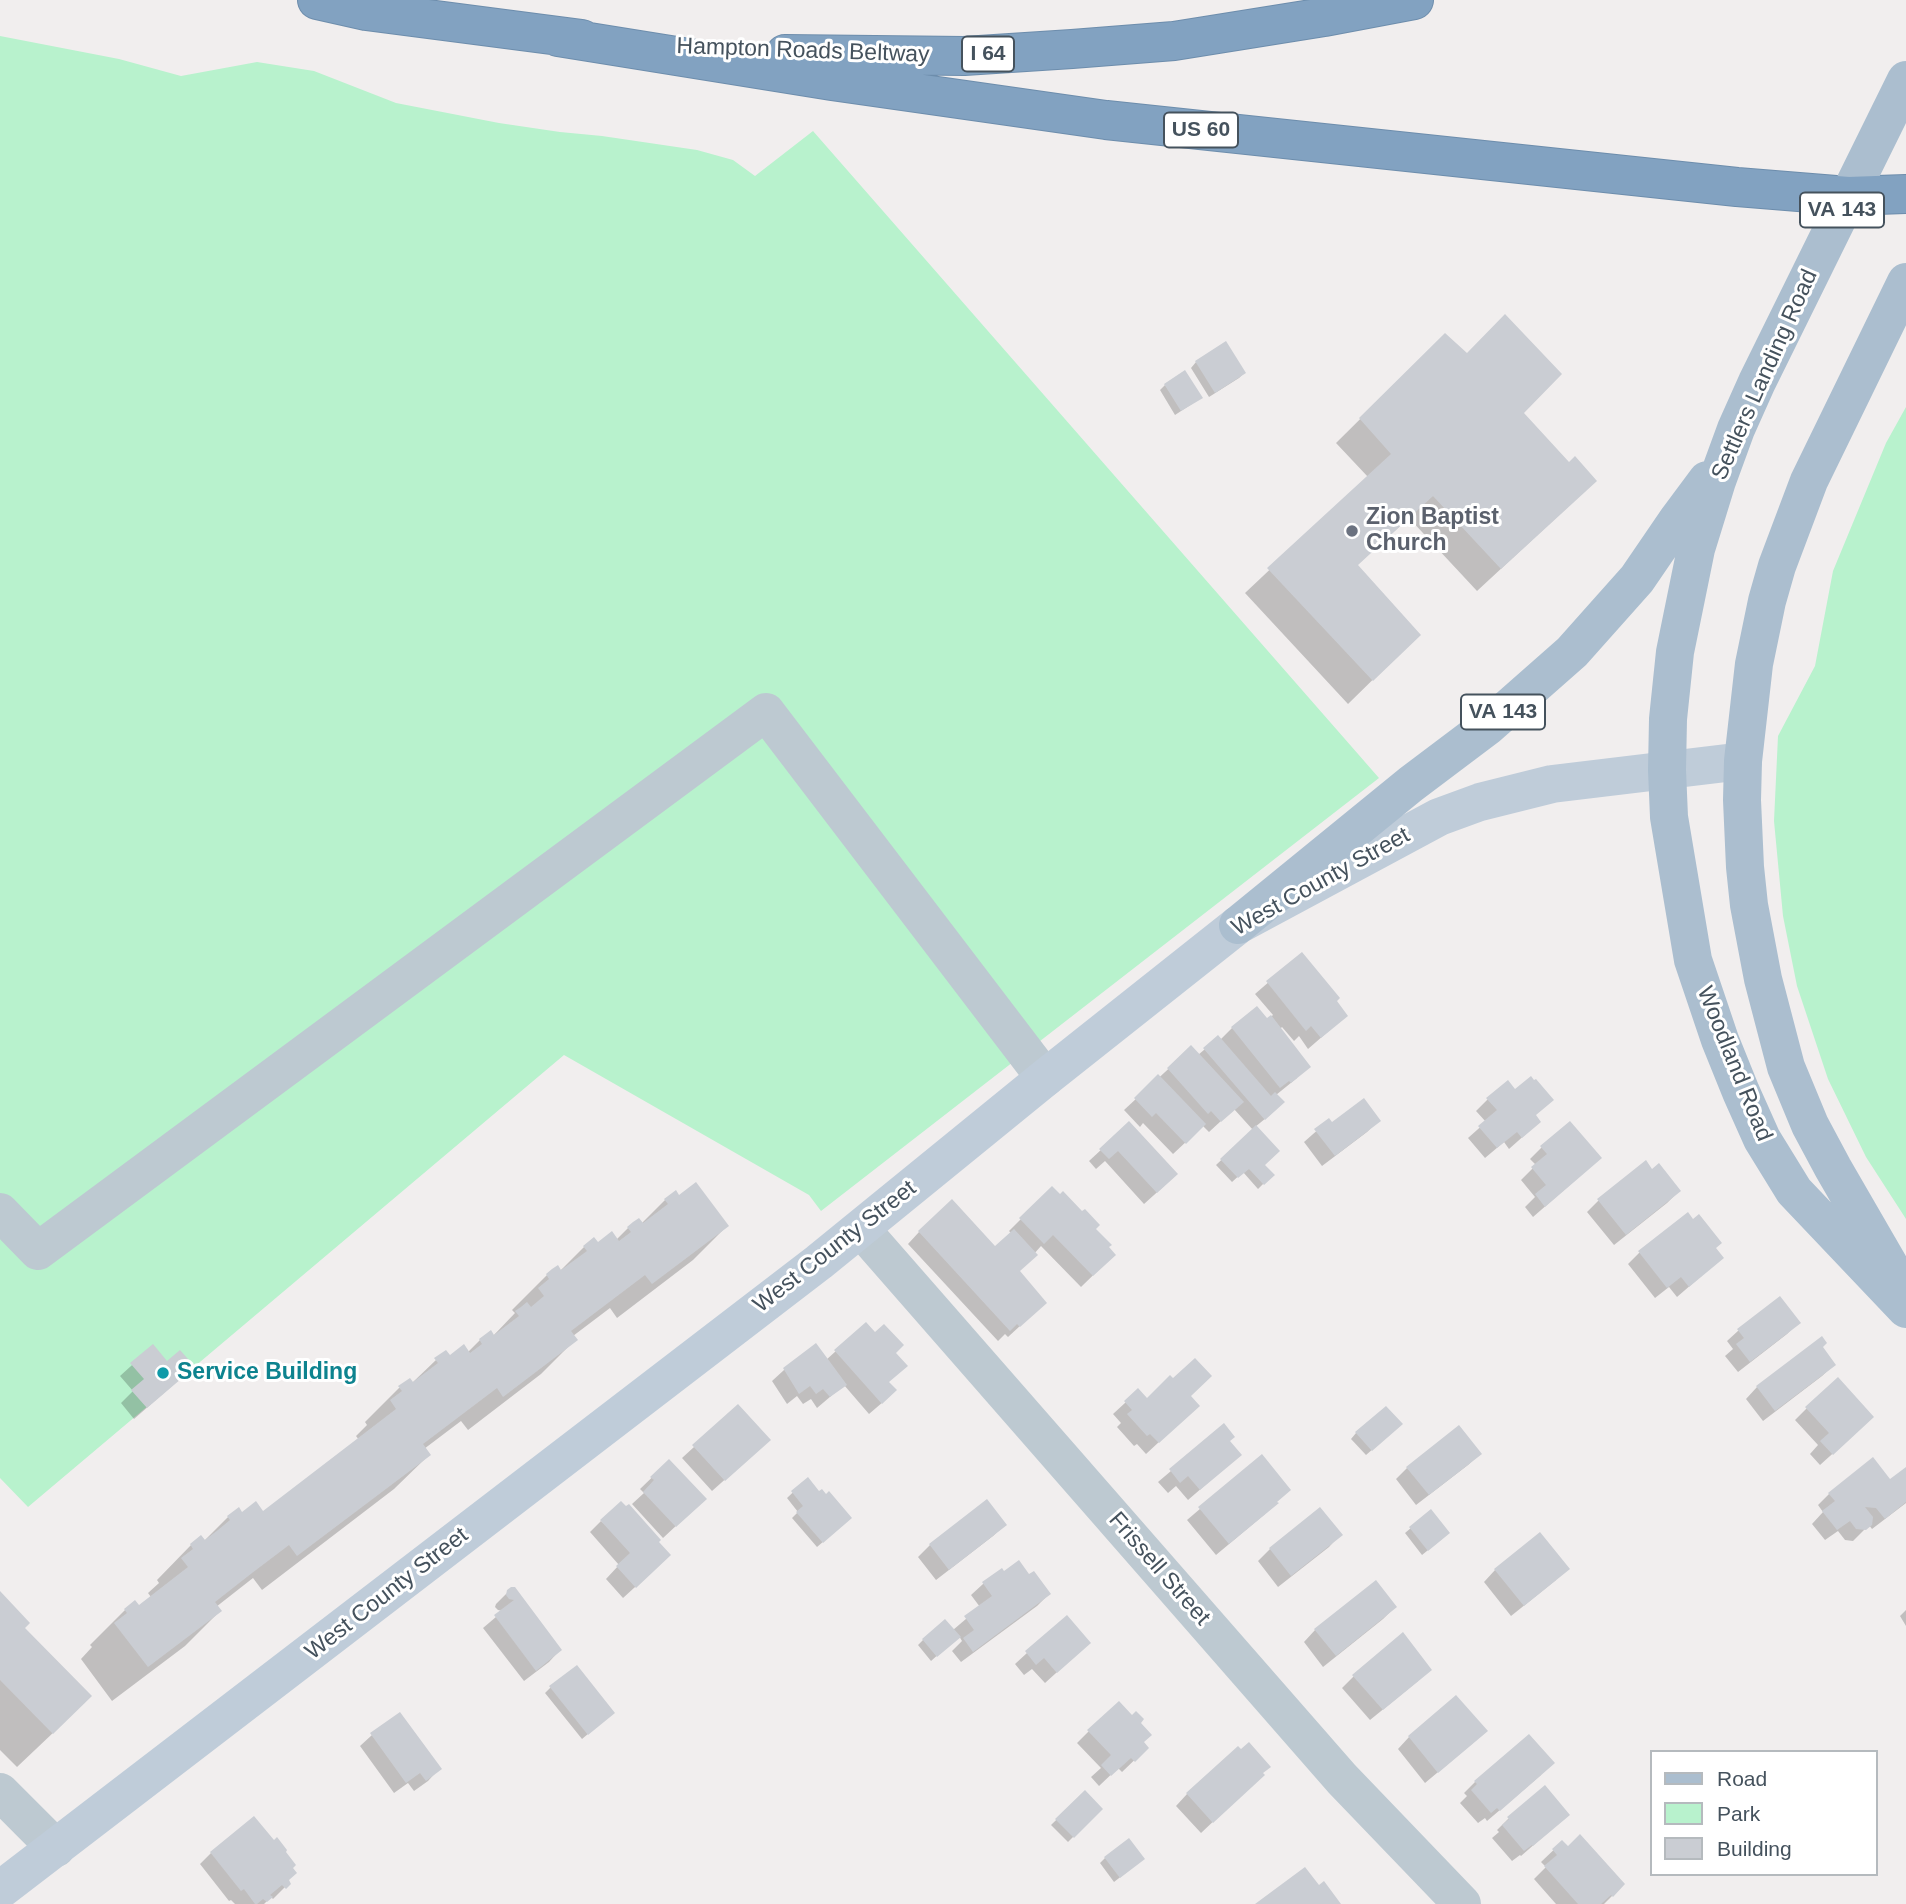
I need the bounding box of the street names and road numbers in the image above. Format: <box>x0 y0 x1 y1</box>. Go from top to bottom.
street label: Hampton Roads Beltway <box>676 33 930 69</box>
road number: I 64 <box>962 36 1014 72</box>
road number: US 60 <box>1164 113 1238 148</box>
road number: VA 143 <box>1800 192 1884 228</box>
street label: Settlers Landing Road <box>1706 265 1824 485</box>
road number: VA 143 <box>1461 694 1545 730</box>
street label: West County Street <box>1227 822 1415 942</box>
street label: Woodland Road <box>1690 983 1778 1145</box>
street label: West County Street <box>748 1175 922 1319</box>
street label: Frissell Street <box>1102 1507 1216 1631</box>
street label: West County Street <box>300 1522 474 1666</box>

